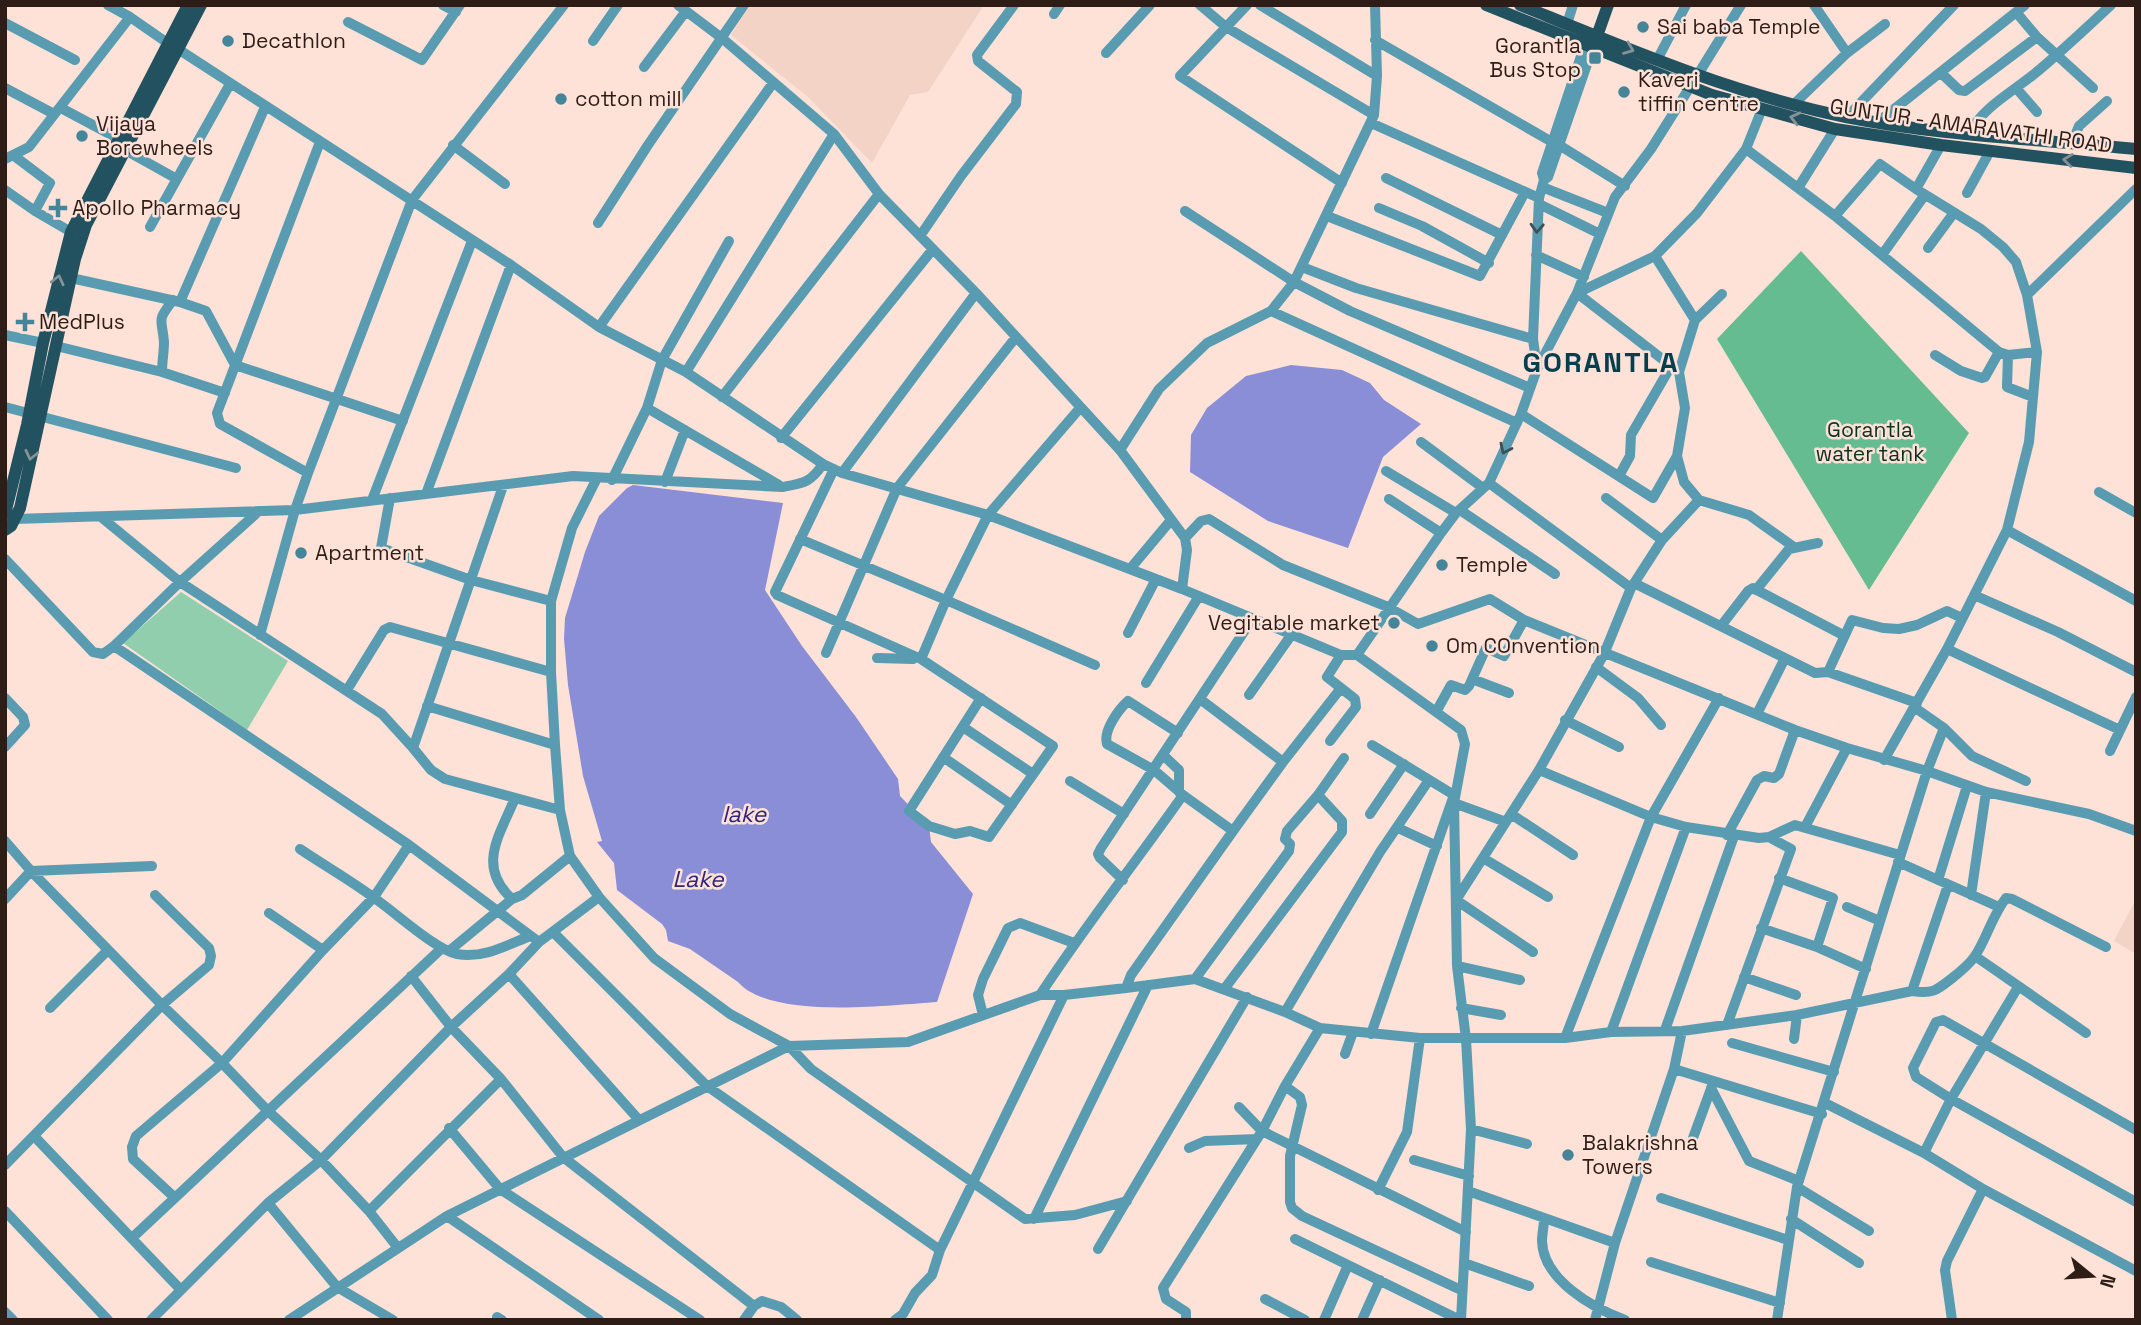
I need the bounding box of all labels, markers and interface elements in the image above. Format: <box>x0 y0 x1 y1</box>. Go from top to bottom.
place label: Sai baba Temple <box>1657 13 1820 40</box>
marker: Sai baba Temple <box>1635 19 1651 35</box>
place label: Decathlon <box>242 27 346 54</box>
place label: Gorantla Bus Stop <box>1489 32 1581 83</box>
marker: Decathlon <box>220 33 236 49</box>
one-way arrow <box>1622 41 1635 55</box>
marker: Gorantla Bus Stop <box>1587 50 1603 66</box>
place label: Kaveri tiffin centre <box>1638 66 1759 117</box>
marker: Kaveri tiffin centre <box>1616 84 1632 100</box>
place label: cotton mill <box>575 85 682 112</box>
marker: cotton mill <box>553 91 569 107</box>
street label: GUNTUR - AMARAVATHI ROAD <box>1828 92 2114 159</box>
place label: Vijaya Borewheels <box>96 110 213 161</box>
one-way arrow <box>1789 112 1801 126</box>
marker: Vijaya Borewheels <box>74 128 90 144</box>
one-way arrow <box>2062 153 2074 168</box>
place label: Apollo Pharmacy <box>72 194 241 221</box>
marker: Apollo Pharmacy <box>50 200 66 216</box>
one-way arrow <box>1530 223 1545 234</box>
one-way arrow <box>50 274 64 286</box>
place label: MedPlus <box>39 308 125 335</box>
marker: MedPlus <box>17 314 33 330</box>
district label: GORANTLA <box>1522 344 1680 380</box>
park label: Gorantla water tank <box>1816 416 1924 467</box>
one-way arrow <box>1499 442 1513 454</box>
one-way arrow <box>25 449 40 461</box>
place label: Apartment <box>315 539 424 566</box>
marker: Apartment <box>293 545 309 561</box>
place label: Temple <box>1456 551 1528 578</box>
marker: Temple <box>1434 557 1450 573</box>
place label: Vegitable market <box>1208 609 1380 636</box>
marker: Vegitable market <box>1386 615 1402 631</box>
place label: Om COnvention <box>1446 632 1600 659</box>
marker: Om COnvention <box>1424 638 1440 654</box>
water label: lake <box>722 799 768 829</box>
water label: Lake <box>672 864 725 894</box>
place label: Balakrishna Towers <box>1582 1129 1698 1180</box>
marker: Balakrishna Towers <box>1560 1147 1576 1163</box>
north arrow <box>2057 1241 2127 1311</box>
text: N <box>2094 1271 2122 1291</box>

